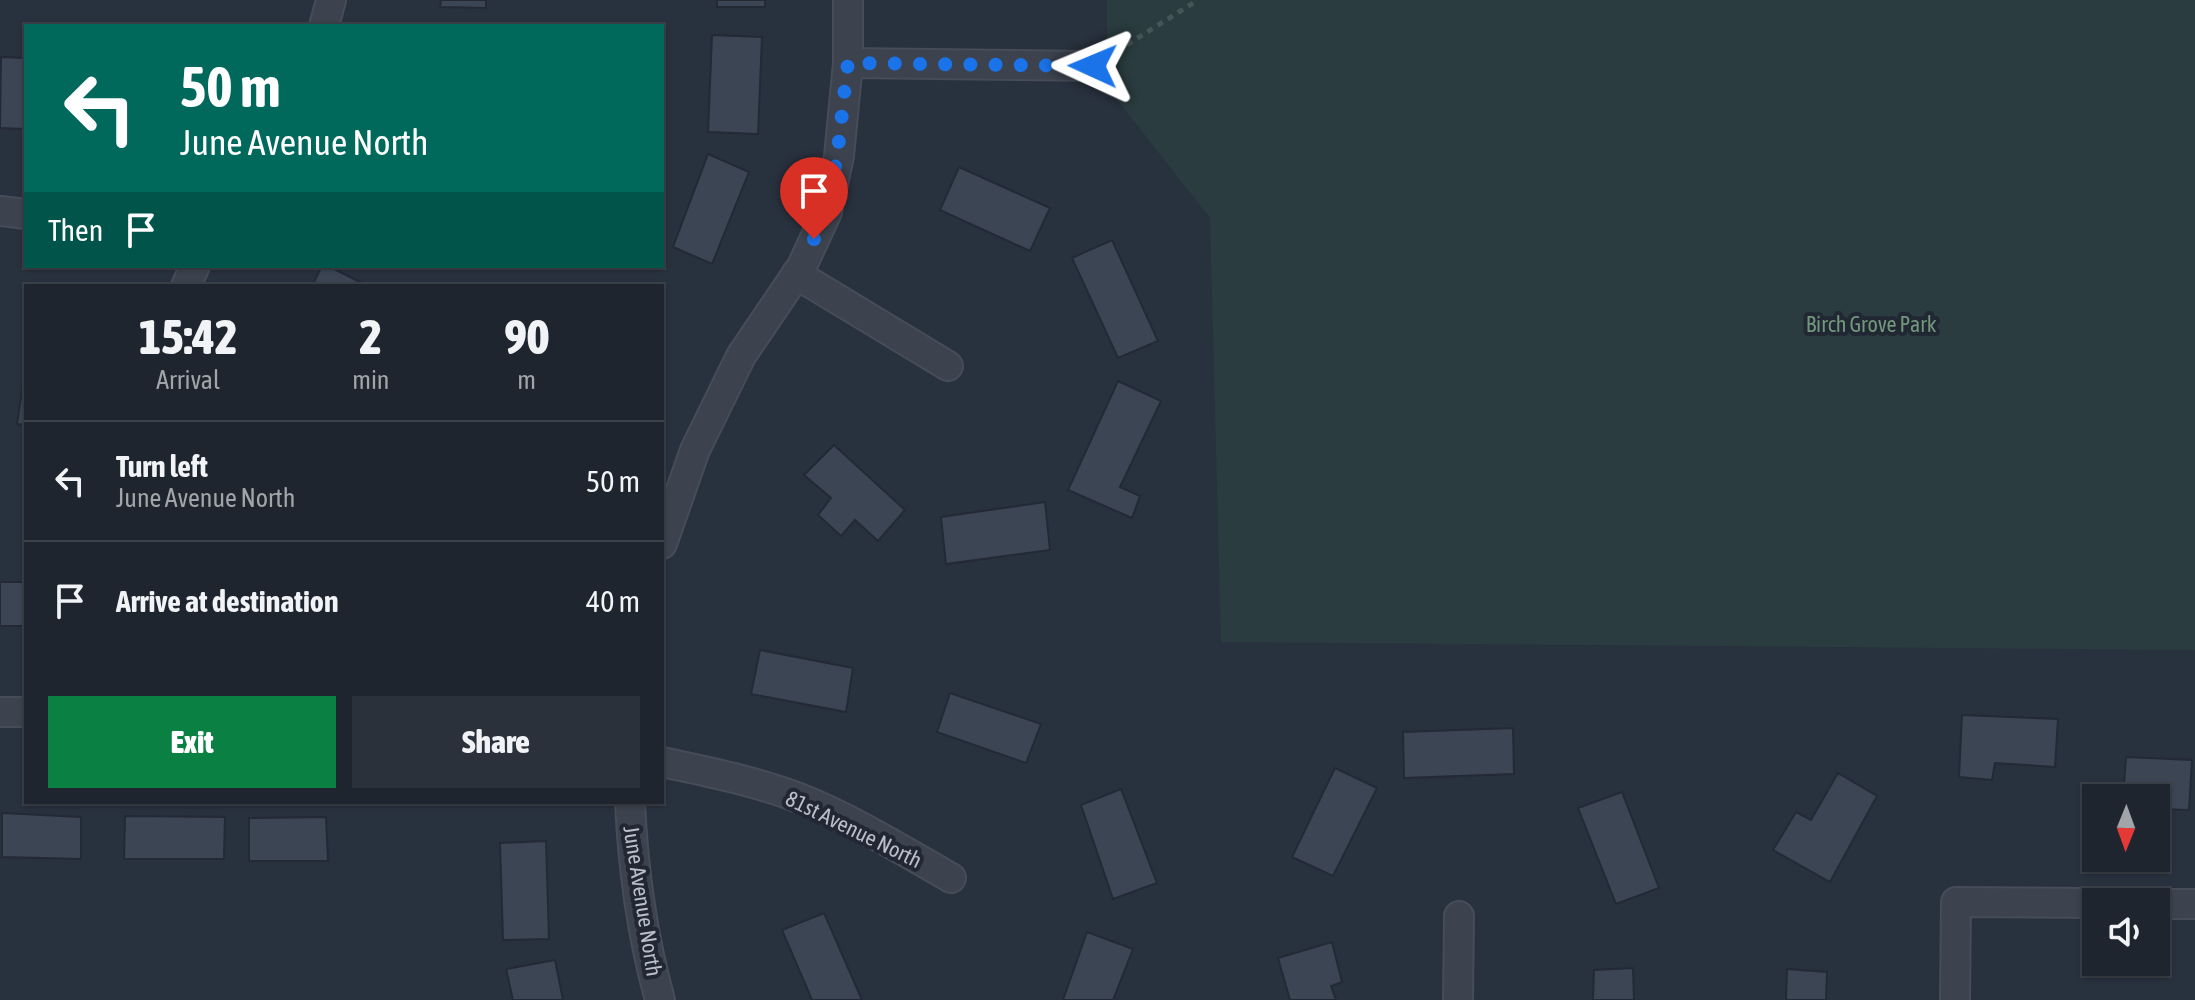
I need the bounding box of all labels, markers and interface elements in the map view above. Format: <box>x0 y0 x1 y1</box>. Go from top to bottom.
position arrow <box>1051 24 1135 108</box>
text: 50 m <box>180 55 281 119</box>
icon: left <box>48 56 152 160</box>
text: June Avenue North <box>180 121 428 163</box>
pin <box>780 157 848 239</box>
icon: arrive <box>792 169 836 213</box>
icon: arrive <box>119 208 163 252</box>
text: Then <box>48 213 103 247</box>
text: 15:42 <box>139 309 237 364</box>
text: 2 <box>360 309 382 364</box>
text: 90 <box>504 309 549 364</box>
park label: Birch Grove Park <box>1806 311 1937 337</box>
text: Arrival <box>156 365 220 395</box>
text: min <box>352 365 389 395</box>
text: m <box>517 365 536 395</box>
text: Turn left <box>116 449 208 483</box>
icon: left <box>48 459 92 503</box>
text: 50 m <box>586 464 640 498</box>
text: June Avenue North <box>116 483 295 513</box>
icon: arrive <box>48 579 92 623</box>
text: Arrive at destination <box>116 584 338 618</box>
text: 40 m <box>586 584 640 618</box>
button: Exit <box>48 696 336 788</box>
button: Share <box>352 696 640 788</box>
north arrow <box>2082 784 2170 872</box>
map controls <box>2082 784 2170 976</box>
street label: 81st Avenue North <box>782 785 926 873</box>
street label: June Avenue North <box>618 824 668 978</box>
button: sound <box>2082 888 2170 976</box>

